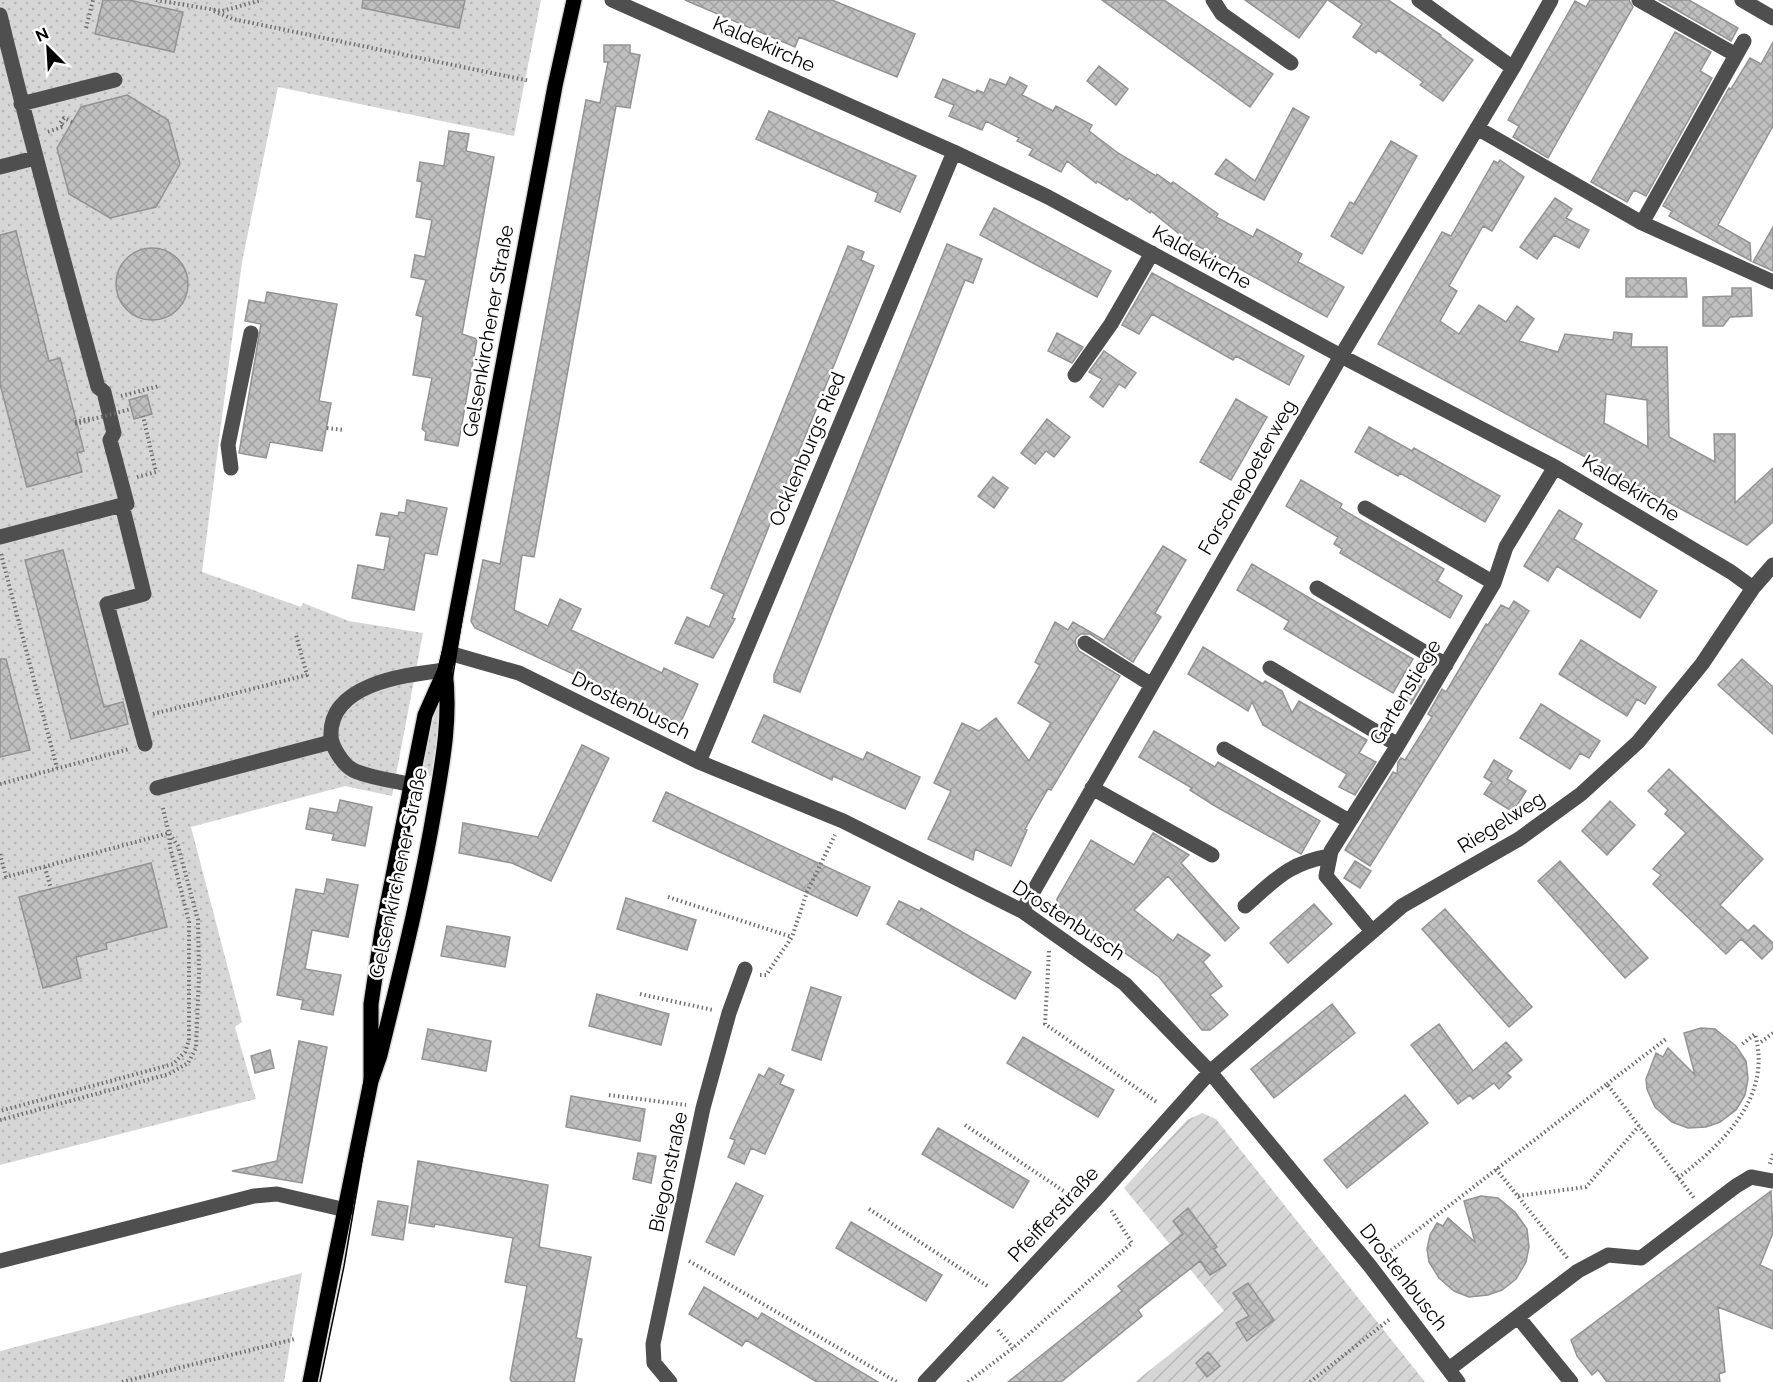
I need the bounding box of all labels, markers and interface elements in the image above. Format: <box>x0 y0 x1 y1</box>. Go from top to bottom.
street label: Kaldekirche <box>709 11 819 77</box>
north arrow <box>18 18 78 78</box>
text: N <box>33 24 52 46</box>
street label: Kaldekirche <box>1148 220 1256 294</box>
street label: Gelsenkirchener Straße <box>458 223 519 439</box>
street label: Ocklenburgs Ried <box>764 368 850 530</box>
street label: Forschepoeterweg <box>1193 395 1301 559</box>
street label: Kaldekirche <box>1578 450 1684 527</box>
street label: Gartenstiege <box>1364 635 1446 749</box>
street label: Drostenbusch <box>568 666 694 744</box>
street label: Gelsenkirchener Straße <box>364 765 432 981</box>
street label: Riegelweg <box>1453 786 1549 858</box>
street label: Drostenbusch <box>1008 875 1130 965</box>
street label: Biegonstraße <box>644 1109 693 1234</box>
street label: Pfeifferstraße <box>1003 1161 1104 1267</box>
street label: Drostenbusch <box>1355 1219 1453 1335</box>

